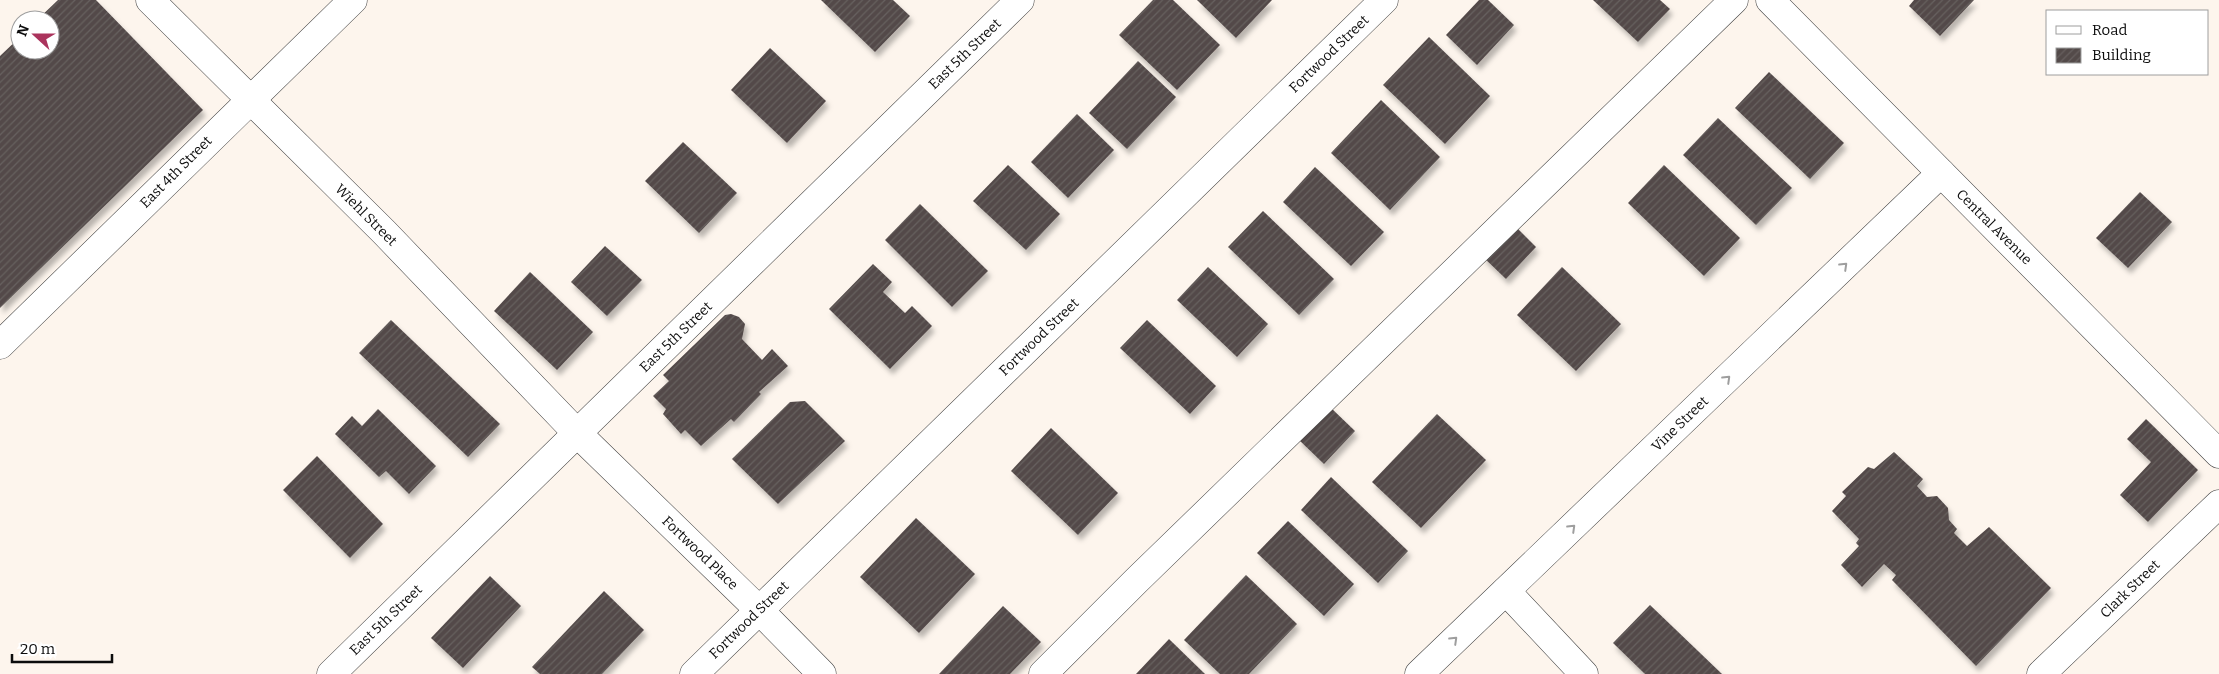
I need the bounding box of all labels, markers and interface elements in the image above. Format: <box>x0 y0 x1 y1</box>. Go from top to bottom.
north arrow <box>10 10 60 60</box>
legend <box>2046 10 2209 75</box>
street label: Fortwood Street <box>1286 12 1372 96</box>
street label: East 5th Street <box>925 15 1005 93</box>
text: Road <box>2092 21 2127 39</box>
text: N <box>13 22 33 39</box>
text: Building <box>2092 46 2151 64</box>
street label: East 4th Street <box>136 132 216 212</box>
street label: Wiehl Street <box>331 180 401 250</box>
street label: Central Avenue <box>1953 186 2035 268</box>
one-way arrow <box>1838 263 1847 272</box>
street label: Fortwood Street <box>996 295 1082 379</box>
street label: East 5th Street <box>636 298 716 376</box>
one-way arrow <box>1721 376 1730 385</box>
street label: Vine Street <box>1648 393 1712 455</box>
street label: Fortwood Place <box>659 513 741 593</box>
one-way arrow <box>1566 524 1575 533</box>
street label: Clark Street <box>2097 556 2163 622</box>
street label: Fortwood Street <box>706 578 792 662</box>
street label: East 5th Street <box>346 581 426 659</box>
scale bar <box>12 632 112 664</box>
one-way arrow <box>1449 637 1458 646</box>
text: 20 m <box>20 640 56 658</box>

